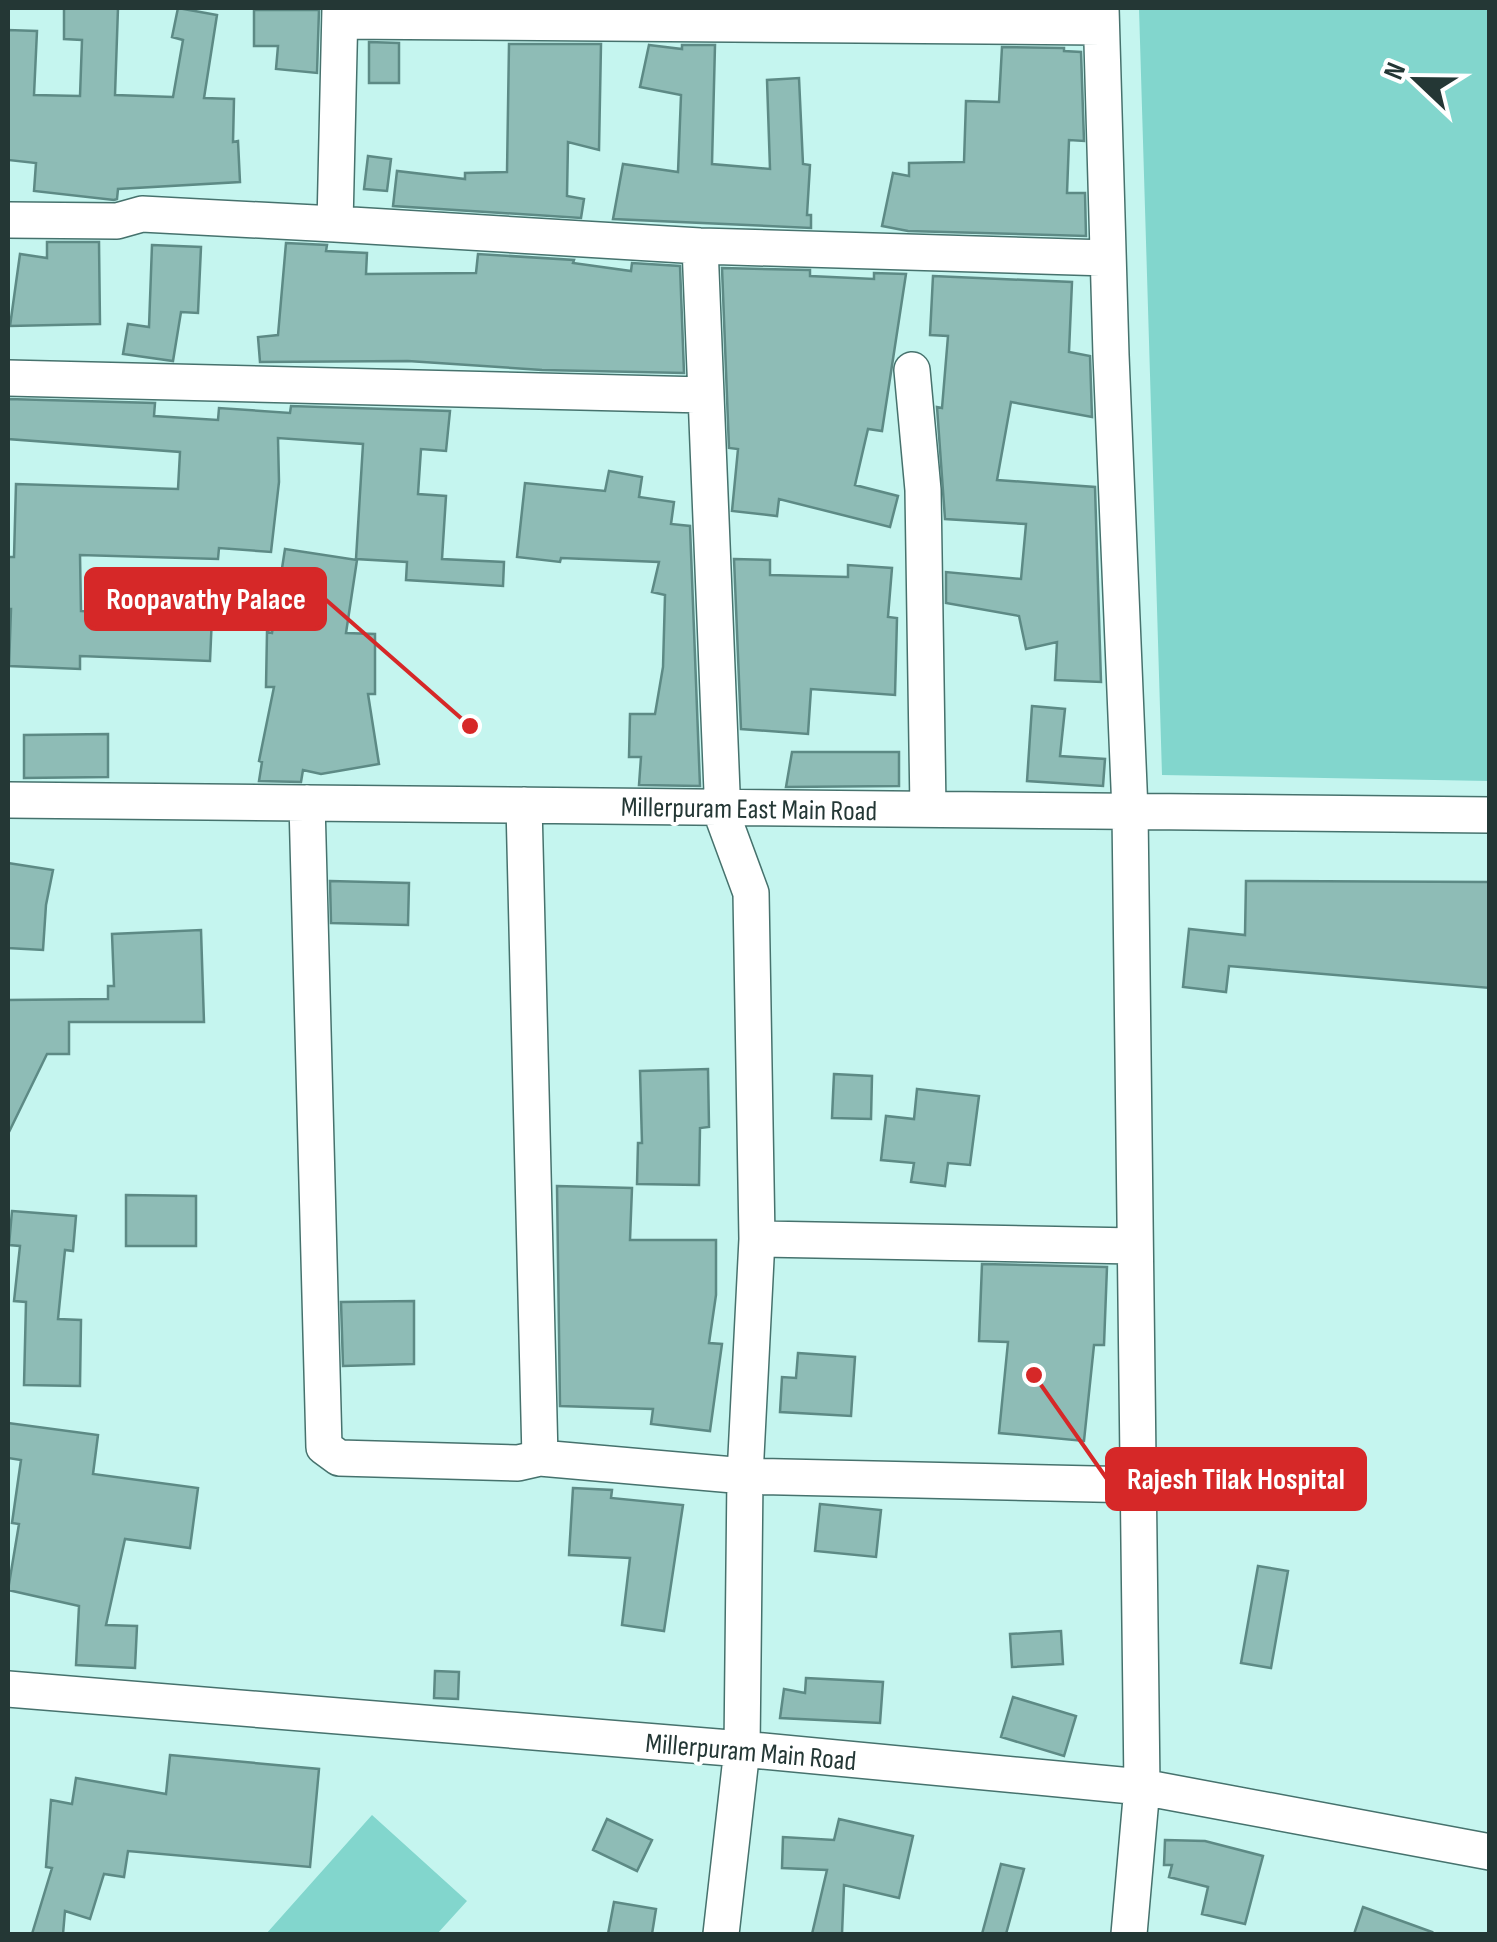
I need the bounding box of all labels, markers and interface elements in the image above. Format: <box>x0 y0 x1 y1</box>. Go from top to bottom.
north arrow <box>1367 30 1467 130</box>
text: N <box>1377 58 1413 84</box>
callout: Roopavathy Palace <box>86 569 325 629</box>
text: Roopavathy Palace <box>106 582 306 618</box>
street label: Millerpuram East Main Road <box>621 791 877 828</box>
callout: Rajesh Tilak Hospital <box>1107 1449 1365 1509</box>
text: Rajesh Tilak Hospital <box>1127 1462 1345 1498</box>
street label: Millerpuram Main Road <box>644 1727 858 1778</box>

